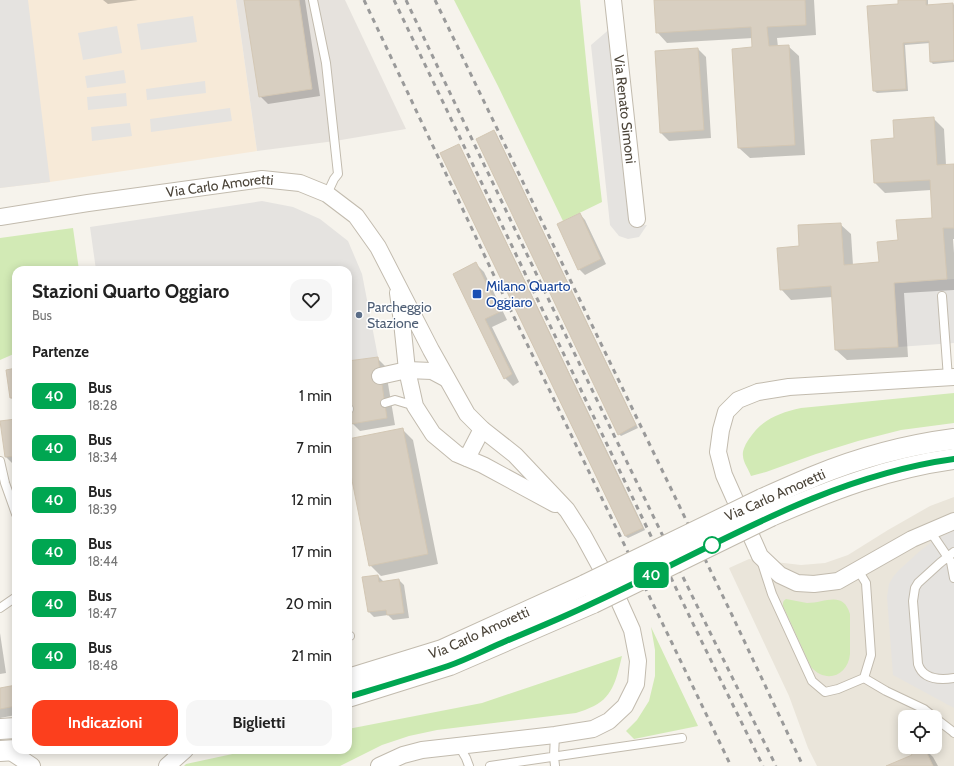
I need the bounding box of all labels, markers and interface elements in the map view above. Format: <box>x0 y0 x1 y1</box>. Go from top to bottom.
street label: Via Renato Simoni <box>610 54 640 165</box>
street label: Via Carlo Amoretti <box>165 170 274 201</box>
place label: Milano Quarto Oggiaro <box>486 277 571 311</box>
button: heart <box>290 279 332 321</box>
text: Stazioni Quarto Oggiaro <box>32 280 229 303</box>
marker: Milano Quarto Oggiaro <box>471 288 483 300</box>
place label: Parcheggio Stazione <box>367 298 432 332</box>
text: Bus <box>32 307 52 323</box>
marker: Parcheggio Stazione <box>354 310 364 320</box>
text: Partenze <box>32 343 89 361</box>
text: Bus <box>88 379 112 397</box>
text: 40 <box>45 387 63 405</box>
text: 1 min <box>299 387 332 405</box>
text: 18:28 <box>88 397 118 413</box>
text: Bus <box>88 431 112 449</box>
text: 40 <box>45 439 63 457</box>
text: 7 min <box>296 439 332 457</box>
text: 18:34 <box>88 449 117 465</box>
street label: Via Carlo Amoretti <box>722 465 828 525</box>
text: Bus <box>88 483 112 501</box>
text: 40 <box>45 491 63 509</box>
text: 12 min <box>291 491 332 509</box>
text: 18:39 <box>88 501 117 517</box>
text: Bus <box>88 535 112 553</box>
unlabelled marker <box>703 536 721 554</box>
text: 40 <box>45 543 63 561</box>
text: 17 min <box>291 543 332 561</box>
text: 18:44 <box>88 553 118 569</box>
line badge: 40 <box>633 562 669 588</box>
text: 40 <box>642 566 660 584</box>
text: Bus <box>88 587 112 605</box>
text: 40 <box>45 595 63 613</box>
text: 20 min <box>286 595 332 613</box>
street label: Via Carlo Amoretti <box>426 603 532 663</box>
text: 18:47 <box>88 605 117 621</box>
text: Bus <box>88 639 112 657</box>
text: 40 <box>45 647 63 665</box>
text: 21 min <box>291 647 332 665</box>
text: 18:48 <box>88 657 118 673</box>
button: Indicazioni <box>32 700 178 746</box>
button: Biglietti <box>186 700 332 746</box>
map controls <box>898 710 942 754</box>
button: locate <box>898 710 942 754</box>

